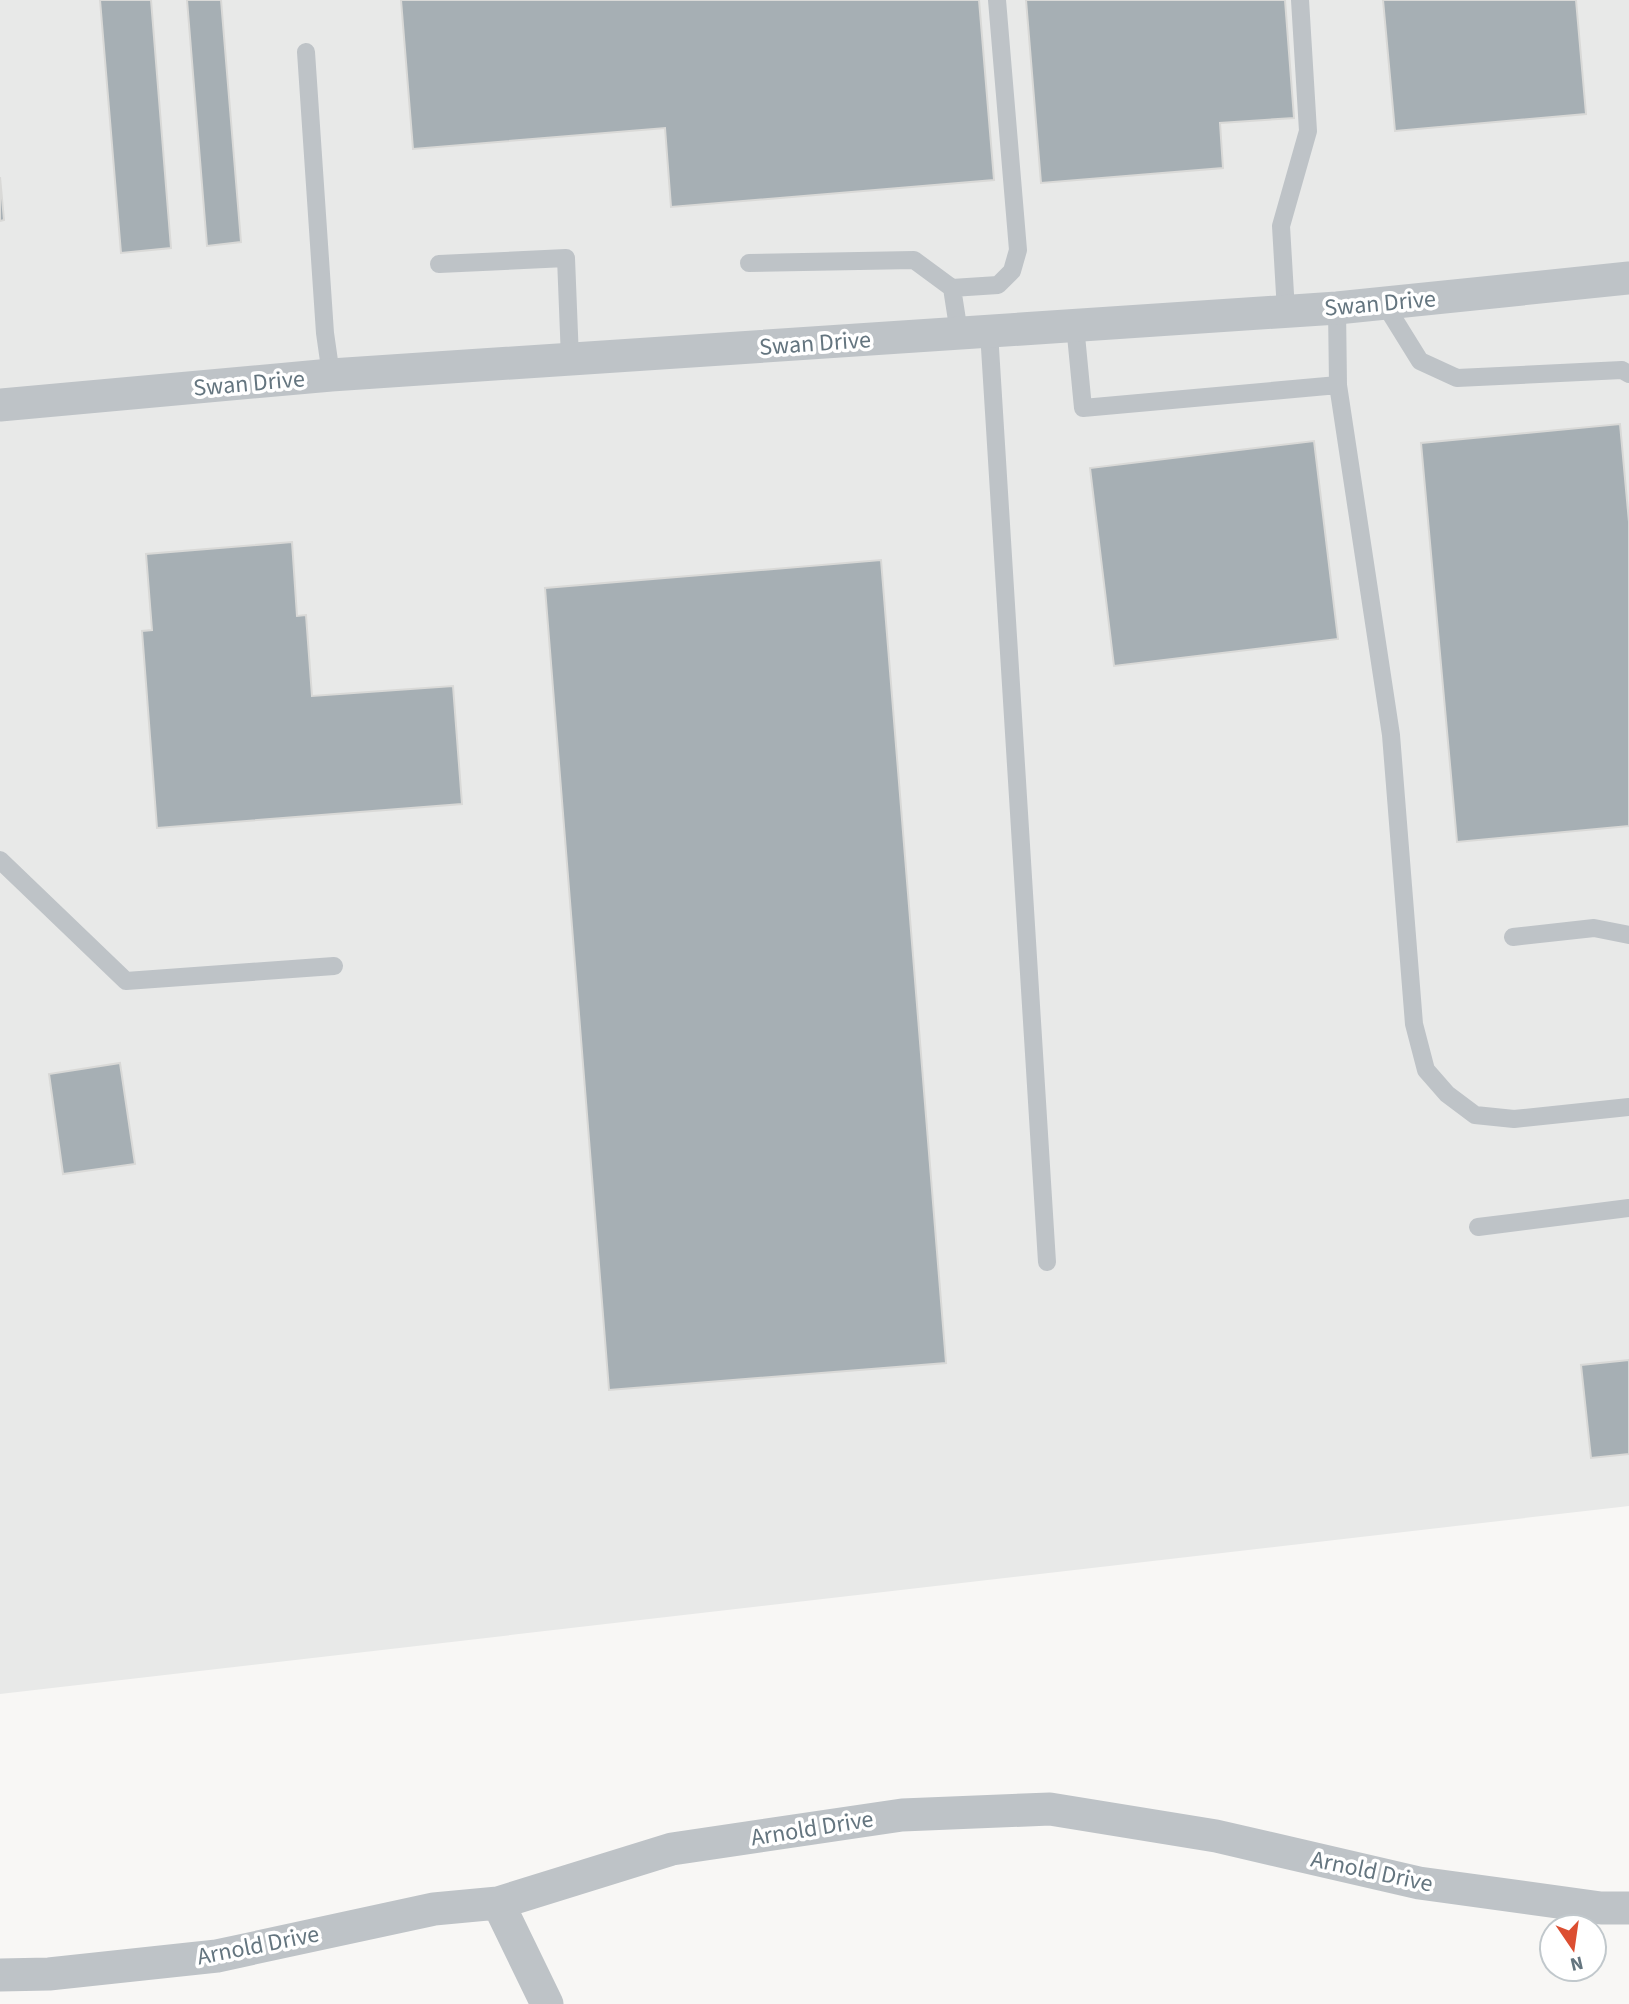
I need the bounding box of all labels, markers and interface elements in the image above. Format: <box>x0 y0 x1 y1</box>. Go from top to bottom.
street label: Swan Drive <box>1323 281 1437 326</box>
street label: Swan Drive <box>758 322 872 365</box>
street label: Swan Drive <box>192 361 306 406</box>
street label: Arnold Drive <box>748 1802 876 1855</box>
street label: Arnold Drive <box>1308 1842 1436 1901</box>
north arrow <box>1538 1913 1608 1983</box>
street label: Arnold Drive <box>194 1917 322 1974</box>
text: N <box>1567 1949 1586 1978</box>

